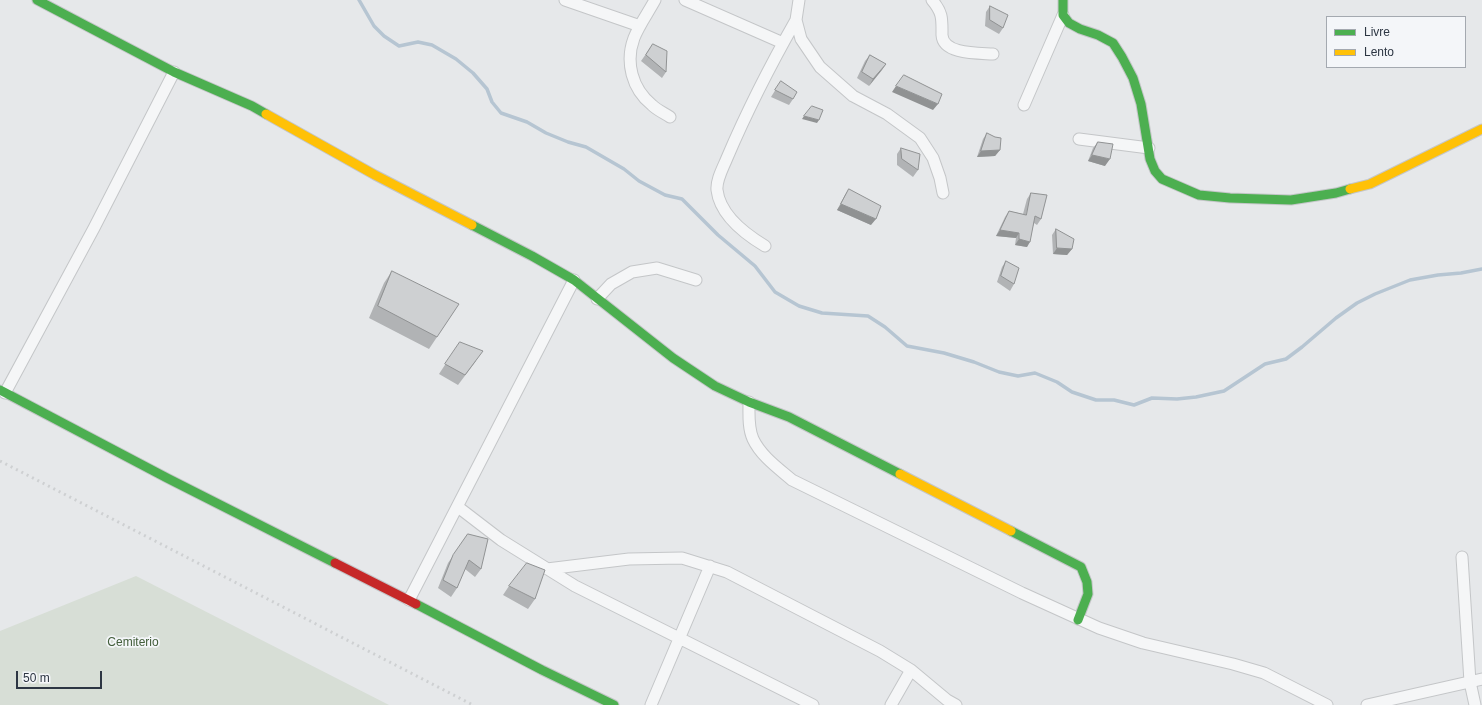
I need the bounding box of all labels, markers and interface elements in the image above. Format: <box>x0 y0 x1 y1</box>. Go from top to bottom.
legend <box>1326 16 1466 68</box>
text: Livre <box>1364 25 1390 39</box>
text: Lento <box>1364 45 1394 59</box>
park label: Cemiterio <box>107 636 159 650</box>
scale bar <box>18 663 104 689</box>
text: 50 m <box>23 671 50 685</box>

